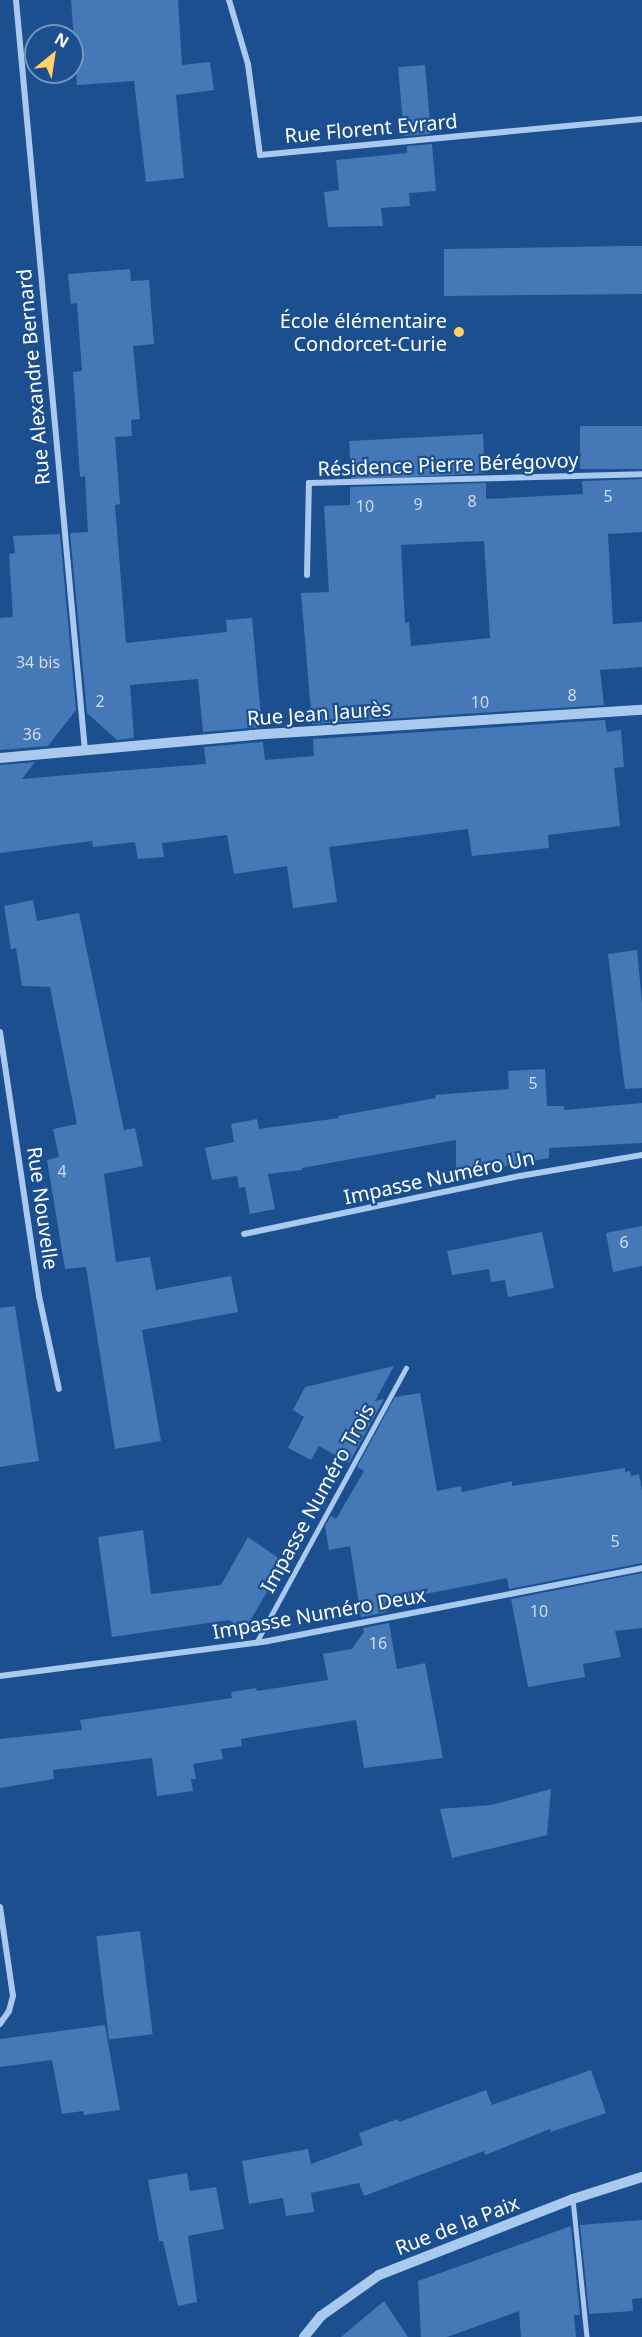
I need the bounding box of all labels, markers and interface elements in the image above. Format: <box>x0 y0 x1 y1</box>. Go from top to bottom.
north arrow <box>24 24 84 84</box>
text: N <box>51 27 73 53</box>
street label: Rue Florent Evrard <box>284 108 458 148</box>
street label: Rue Alexandre Bernard <box>12 268 54 486</box>
place label: École élémentaire Condorcet-Curie <box>280 308 447 355</box>
marker: École élémentaire Condorcet-Curie <box>452 325 466 339</box>
street label: Résidence Pierre Bérégovoy <box>317 447 579 481</box>
house number: 5 <box>603 486 613 506</box>
house number: 8 <box>467 491 477 511</box>
house number: 9 <box>413 494 423 514</box>
house number: 10 <box>356 496 374 516</box>
house number: 34 bis <box>16 652 60 672</box>
house number: 8 <box>567 685 577 705</box>
house number: 2 <box>95 691 105 711</box>
house number: 10 <box>471 692 489 712</box>
street label: Rue Jean Jaurès <box>246 696 392 730</box>
house number: 36 <box>23 724 41 744</box>
house number: 5 <box>528 1073 538 1093</box>
street label: Rue Nouvelle <box>22 1145 64 1271</box>
street label: Impasse Numéro Un <box>341 1145 537 1209</box>
house number: 4 <box>57 1161 67 1181</box>
house number: 6 <box>619 1232 629 1252</box>
street label: Impasse Numéro Trois <box>255 1399 379 1597</box>
house number: 5 <box>610 1531 620 1551</box>
street label: Impasse Numéro Deux <box>210 1582 428 1644</box>
house number: 10 <box>530 1601 548 1621</box>
house number: 16 <box>369 1633 387 1653</box>
street label: Rue de la Paix <box>392 2190 522 2260</box>

